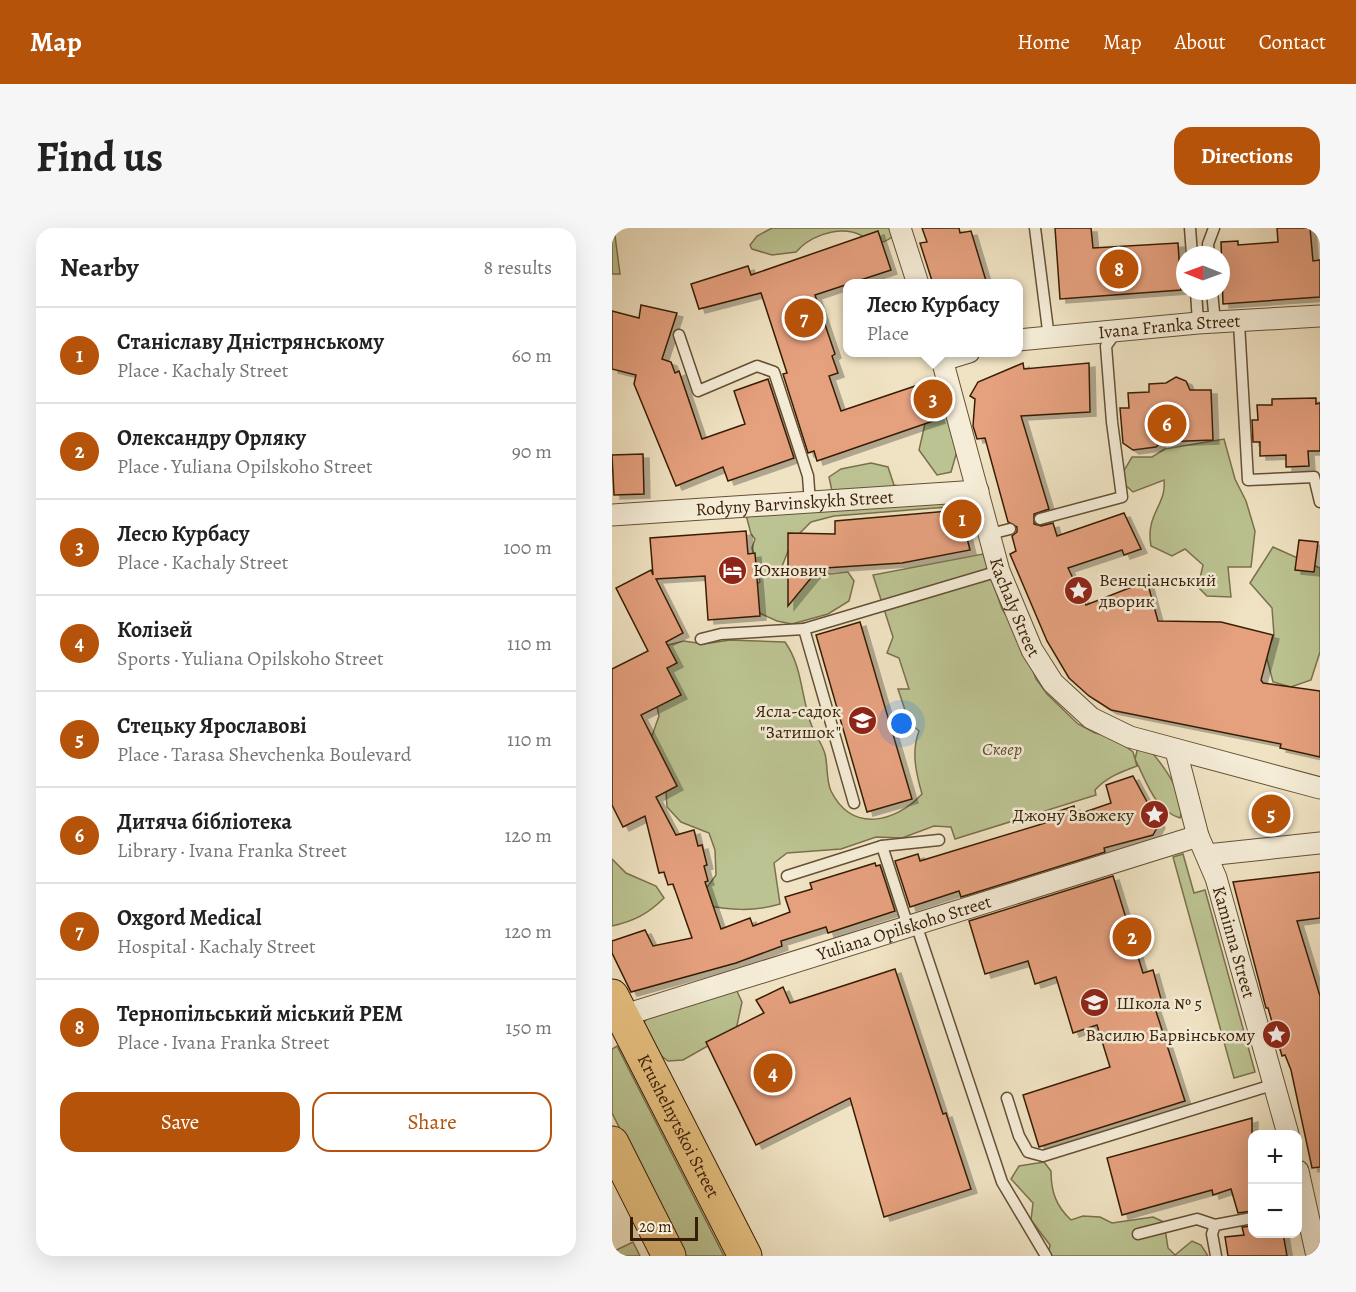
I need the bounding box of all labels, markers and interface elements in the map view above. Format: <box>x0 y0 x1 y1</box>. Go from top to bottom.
text: Map <box>30 23 82 61</box>
text: Home <box>1017 28 1070 56</box>
text: Map <box>1103 28 1141 56</box>
text: About <box>1174 28 1226 56</box>
text: Contact <box>1259 28 1326 56</box>
button: Directions <box>1174 127 1320 185</box>
text: Find us <box>36 128 163 185</box>
pin: 8 <box>1100 246 1138 291</box>
north arrow <box>1176 246 1230 300</box>
text: Nearby <box>60 250 139 285</box>
text: 8 results <box>484 254 552 281</box>
popup <box>843 279 1023 357</box>
text: Лесю Курбасу <box>867 290 999 320</box>
pin: 7 <box>784 296 824 340</box>
street label: Ivana Franka Street <box>1097 309 1241 344</box>
text: Place <box>867 320 909 347</box>
text: Станіславу Дністрянському <box>117 327 384 357</box>
text: 1 <box>76 342 83 369</box>
text: 60 m <box>512 342 552 369</box>
text: Place · Kachaly Street <box>117 357 288 384</box>
pin: 3 <box>914 376 952 422</box>
pin: 6 <box>1148 402 1186 446</box>
text: Олександру Орляку <box>117 423 306 453</box>
text: 2 <box>75 438 84 465</box>
text: 90 m <box>512 438 552 465</box>
text: Place · Yuliana Opilskoho Street <box>117 453 373 480</box>
street label: Rodyny Barvinskykh Street <box>695 485 894 521</box>
pin: 1 <box>942 496 982 542</box>
text: Лесю Курбасу <box>117 519 250 549</box>
text: 3 <box>75 534 84 561</box>
text: 100 m <box>503 534 552 561</box>
text: Place · Kachaly Street <box>117 549 288 576</box>
hotel icon: Юхнович <box>716 554 748 586</box>
street label: Kachaly Street <box>984 555 1046 662</box>
place label: Юхнович <box>753 558 827 582</box>
place label: Венеціанський дворик <box>1098 568 1216 613</box>
place icon: Венеціанський дворик <box>1062 574 1094 606</box>
text: Колізей <box>117 615 193 645</box>
text: 4 <box>75 630 84 657</box>
text: 110 m <box>507 630 552 657</box>
text: Sports · Yuliana Opilskoho Street <box>117 645 384 672</box>
place label: Ясла-садок "Затишок" <box>755 699 841 744</box>
school or university icon: Ясла-садок "Затишок" <box>846 705 878 737</box>
your location <box>887 709 916 738</box>
text: Стецьку Ярославові <box>117 711 307 741</box>
text: 5 <box>75 726 84 753</box>
text: 110 m <box>507 726 552 753</box>
park label: Сквер <box>982 737 1022 761</box>
text: Place · Tarasa Shevchenka Boulevard <box>117 741 412 768</box>
pin: 5 <box>1252 792 1290 836</box>
place icon: Джону Звожеку <box>1139 799 1171 831</box>
place label: Джону Звожеку <box>1013 803 1135 827</box>
text: Дитяча бібліотека <box>117 807 292 837</box>
text: 6 <box>75 822 84 849</box>
text: 120 m <box>504 822 552 849</box>
text: Library · Ivana Franka Street <box>117 837 347 864</box>
street label: Kaminna Street <box>1207 883 1261 1001</box>
street label: Yuliana Opilskoho Street <box>813 889 994 967</box>
text: Oxgord Medical <box>117 903 262 933</box>
pin: 2 <box>1112 914 1152 960</box>
text: 7 <box>75 918 84 945</box>
text: 120 m <box>504 918 552 945</box>
text: Hospital · Kachaly Street <box>117 933 316 960</box>
school or university icon: Школа № 5 <box>1079 987 1111 1019</box>
place label: Школа № 5 <box>1116 991 1202 1015</box>
text: Тернопільський міський РЕМ <box>117 999 403 1029</box>
text: 8 <box>75 1014 84 1041</box>
text: 150 m <box>505 1014 552 1041</box>
place icon: Василю Барвінському <box>1260 1019 1292 1051</box>
place label: Василю Барвінському <box>1085 1023 1256 1047</box>
text: Place · Ivana Franka Street <box>117 1029 330 1056</box>
street label: Krushelnytskoi Street <box>632 1050 725 1202</box>
pin: 4 <box>754 1050 792 1096</box>
button: Save <box>60 1092 300 1152</box>
button: Share <box>312 1092 552 1152</box>
map controls <box>1248 1130 1302 1238</box>
button: + <box>1248 1130 1302 1184</box>
button: − <box>1248 1184 1302 1238</box>
scale bar <box>630 1214 698 1242</box>
text: 20 m <box>639 1216 672 1238</box>

